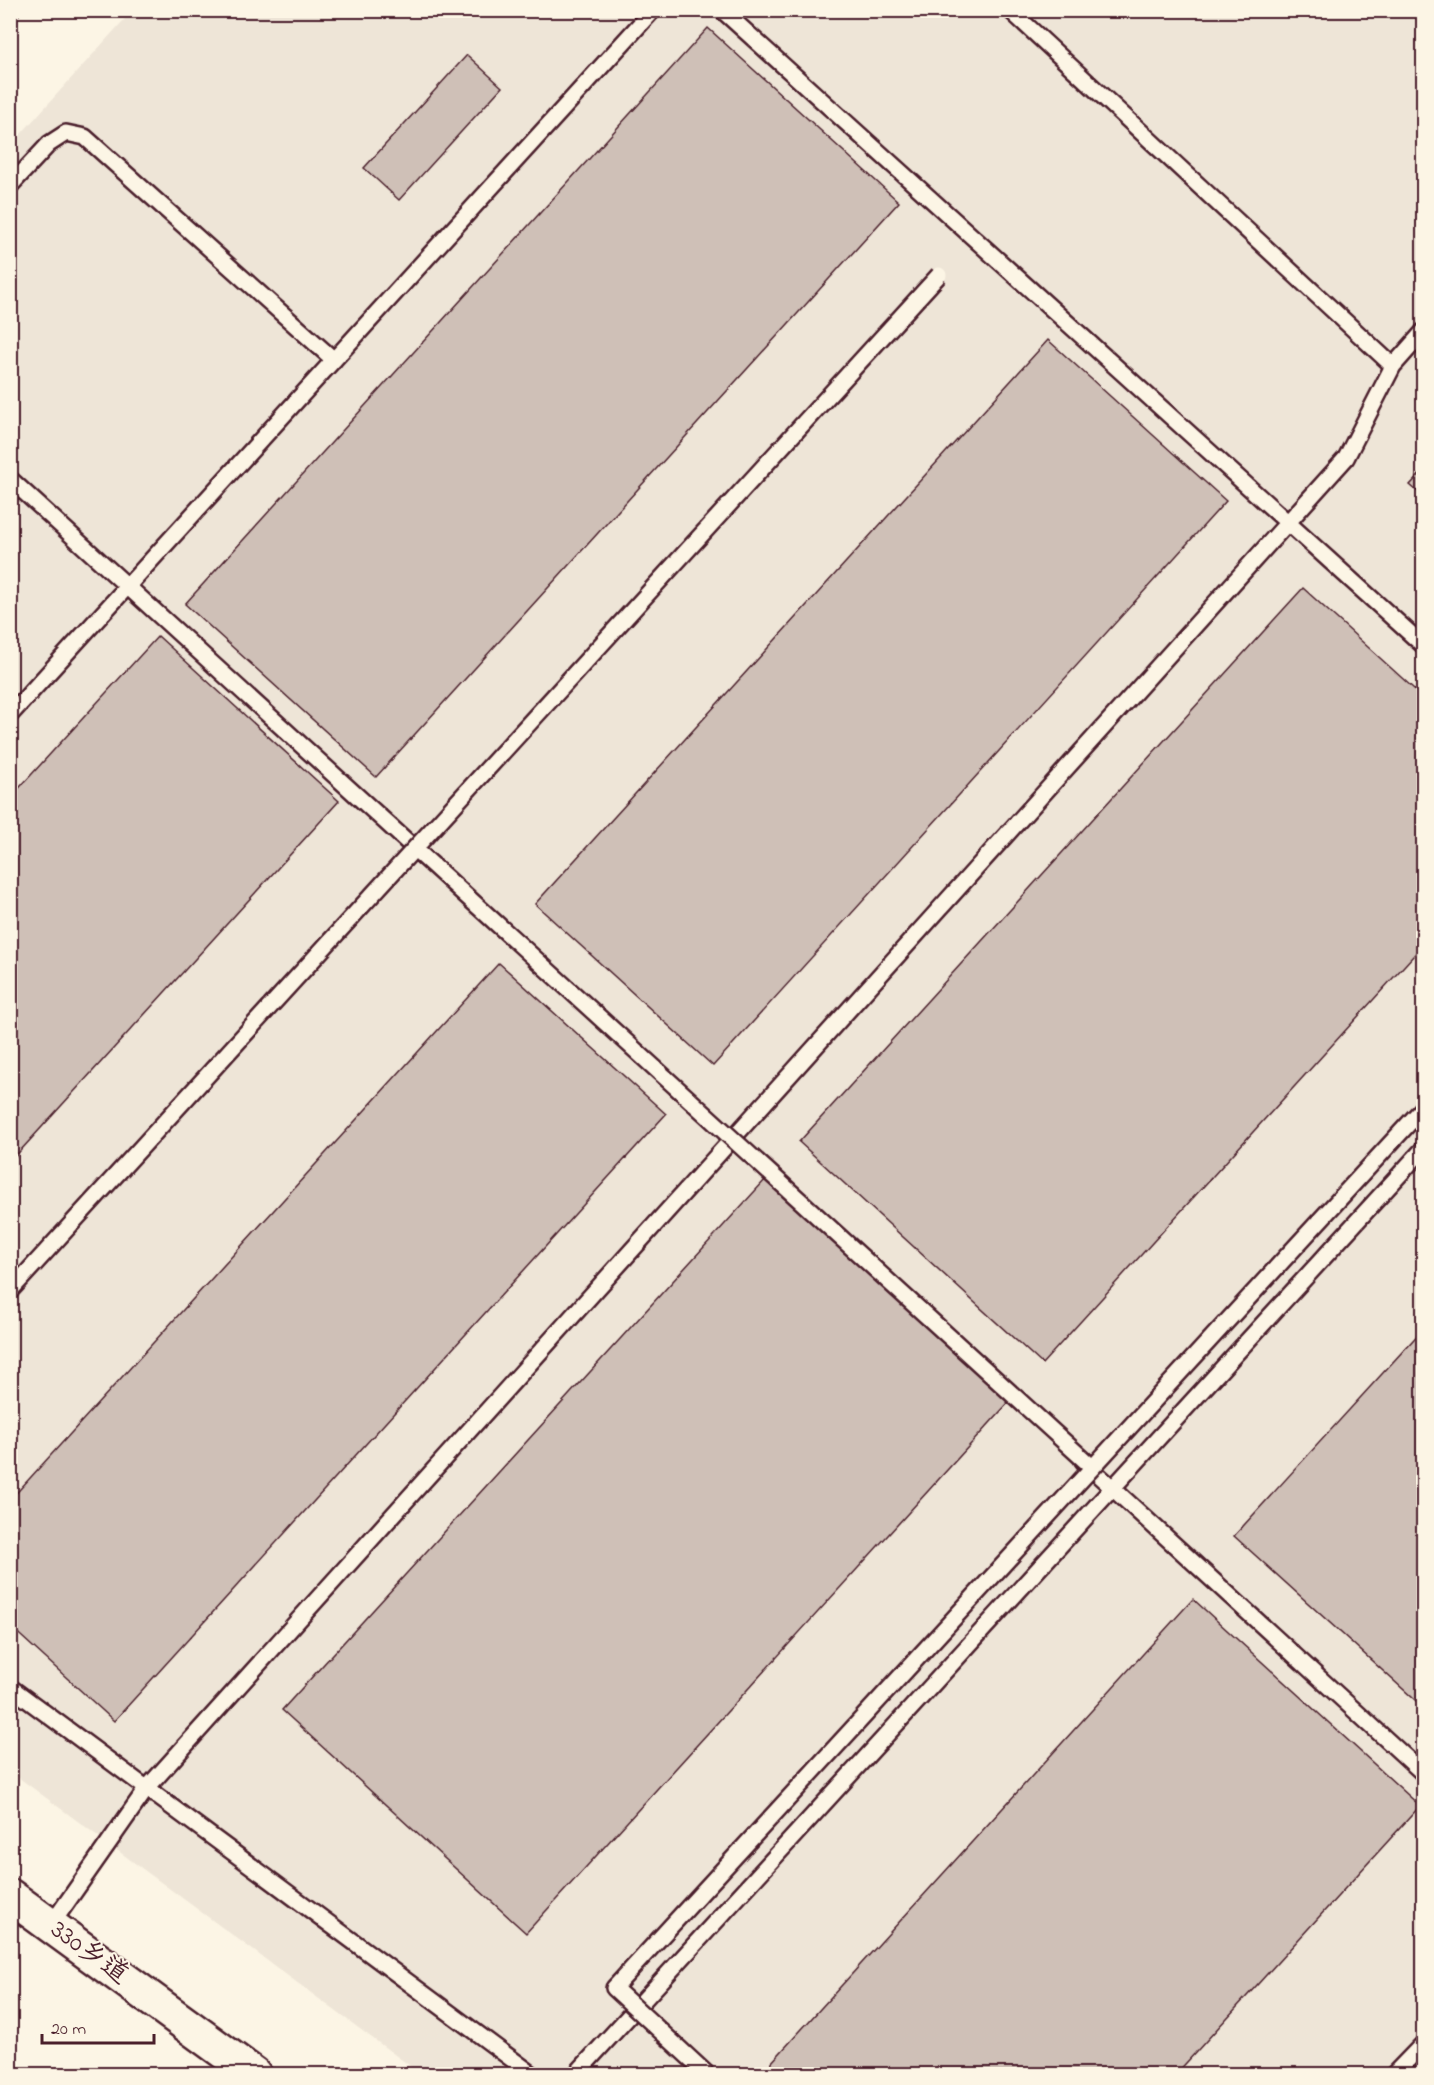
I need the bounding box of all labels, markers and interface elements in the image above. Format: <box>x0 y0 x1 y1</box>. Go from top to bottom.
street label: 330乡道 <box>42 1911 136 1995</box>
scale bar <box>42 2007 154 2045</box>
text: 20 m <box>51 2017 86 2043</box>

